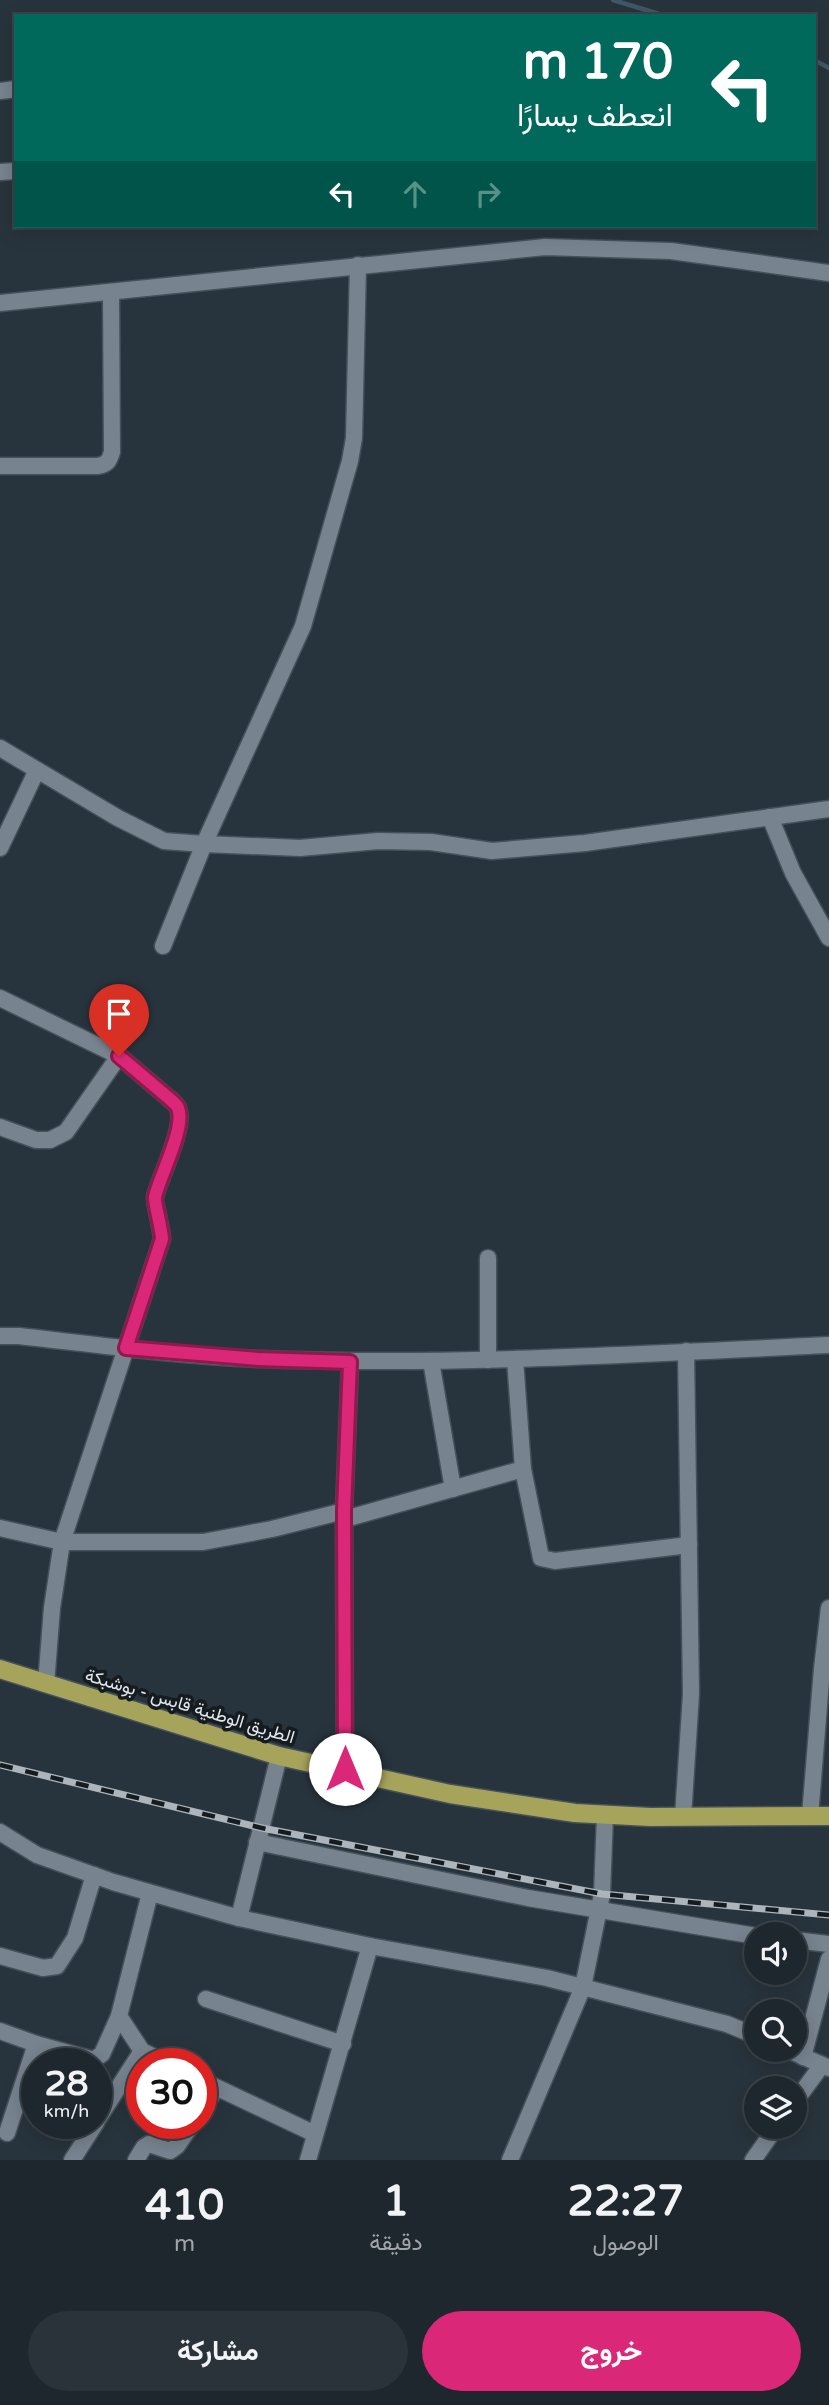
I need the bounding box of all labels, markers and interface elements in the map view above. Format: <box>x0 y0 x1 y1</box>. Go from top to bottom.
text: 170 m <box>523 33 673 92</box>
icon: left <box>697 42 788 133</box>
text: انعطف يسارًا <box>517 97 673 135</box>
icon: left <box>323 175 361 213</box>
icon: ahead <box>396 175 434 213</box>
icon: right <box>469 175 507 213</box>
pin <box>89 984 149 1056</box>
icon: arrive <box>100 995 138 1033</box>
street label: الطريق الوطنية قابس - بوشبكة <box>83 1664 297 1748</box>
position arrow <box>308 1732 382 1806</box>
map controls <box>744 1922 807 2139</box>
button: sound <box>744 1922 807 1985</box>
button: search <box>744 1999 807 2062</box>
speed limit sign: 30 <box>126 2048 217 2139</box>
text: 28 <box>45 2063 88 2105</box>
button: layers <box>744 2076 807 2139</box>
text: km/h <box>44 2100 89 2122</box>
text: 1 <box>383 2176 409 2227</box>
text: 22:27 <box>568 2176 684 2227</box>
text: 410 <box>145 2180 224 2231</box>
text: دقيقة <box>369 2229 422 2257</box>
text: الوصول <box>593 2229 659 2257</box>
text: m <box>174 2230 195 2258</box>
button: مشاركة <box>28 2311 408 2391</box>
button: خروج <box>422 2311 801 2391</box>

